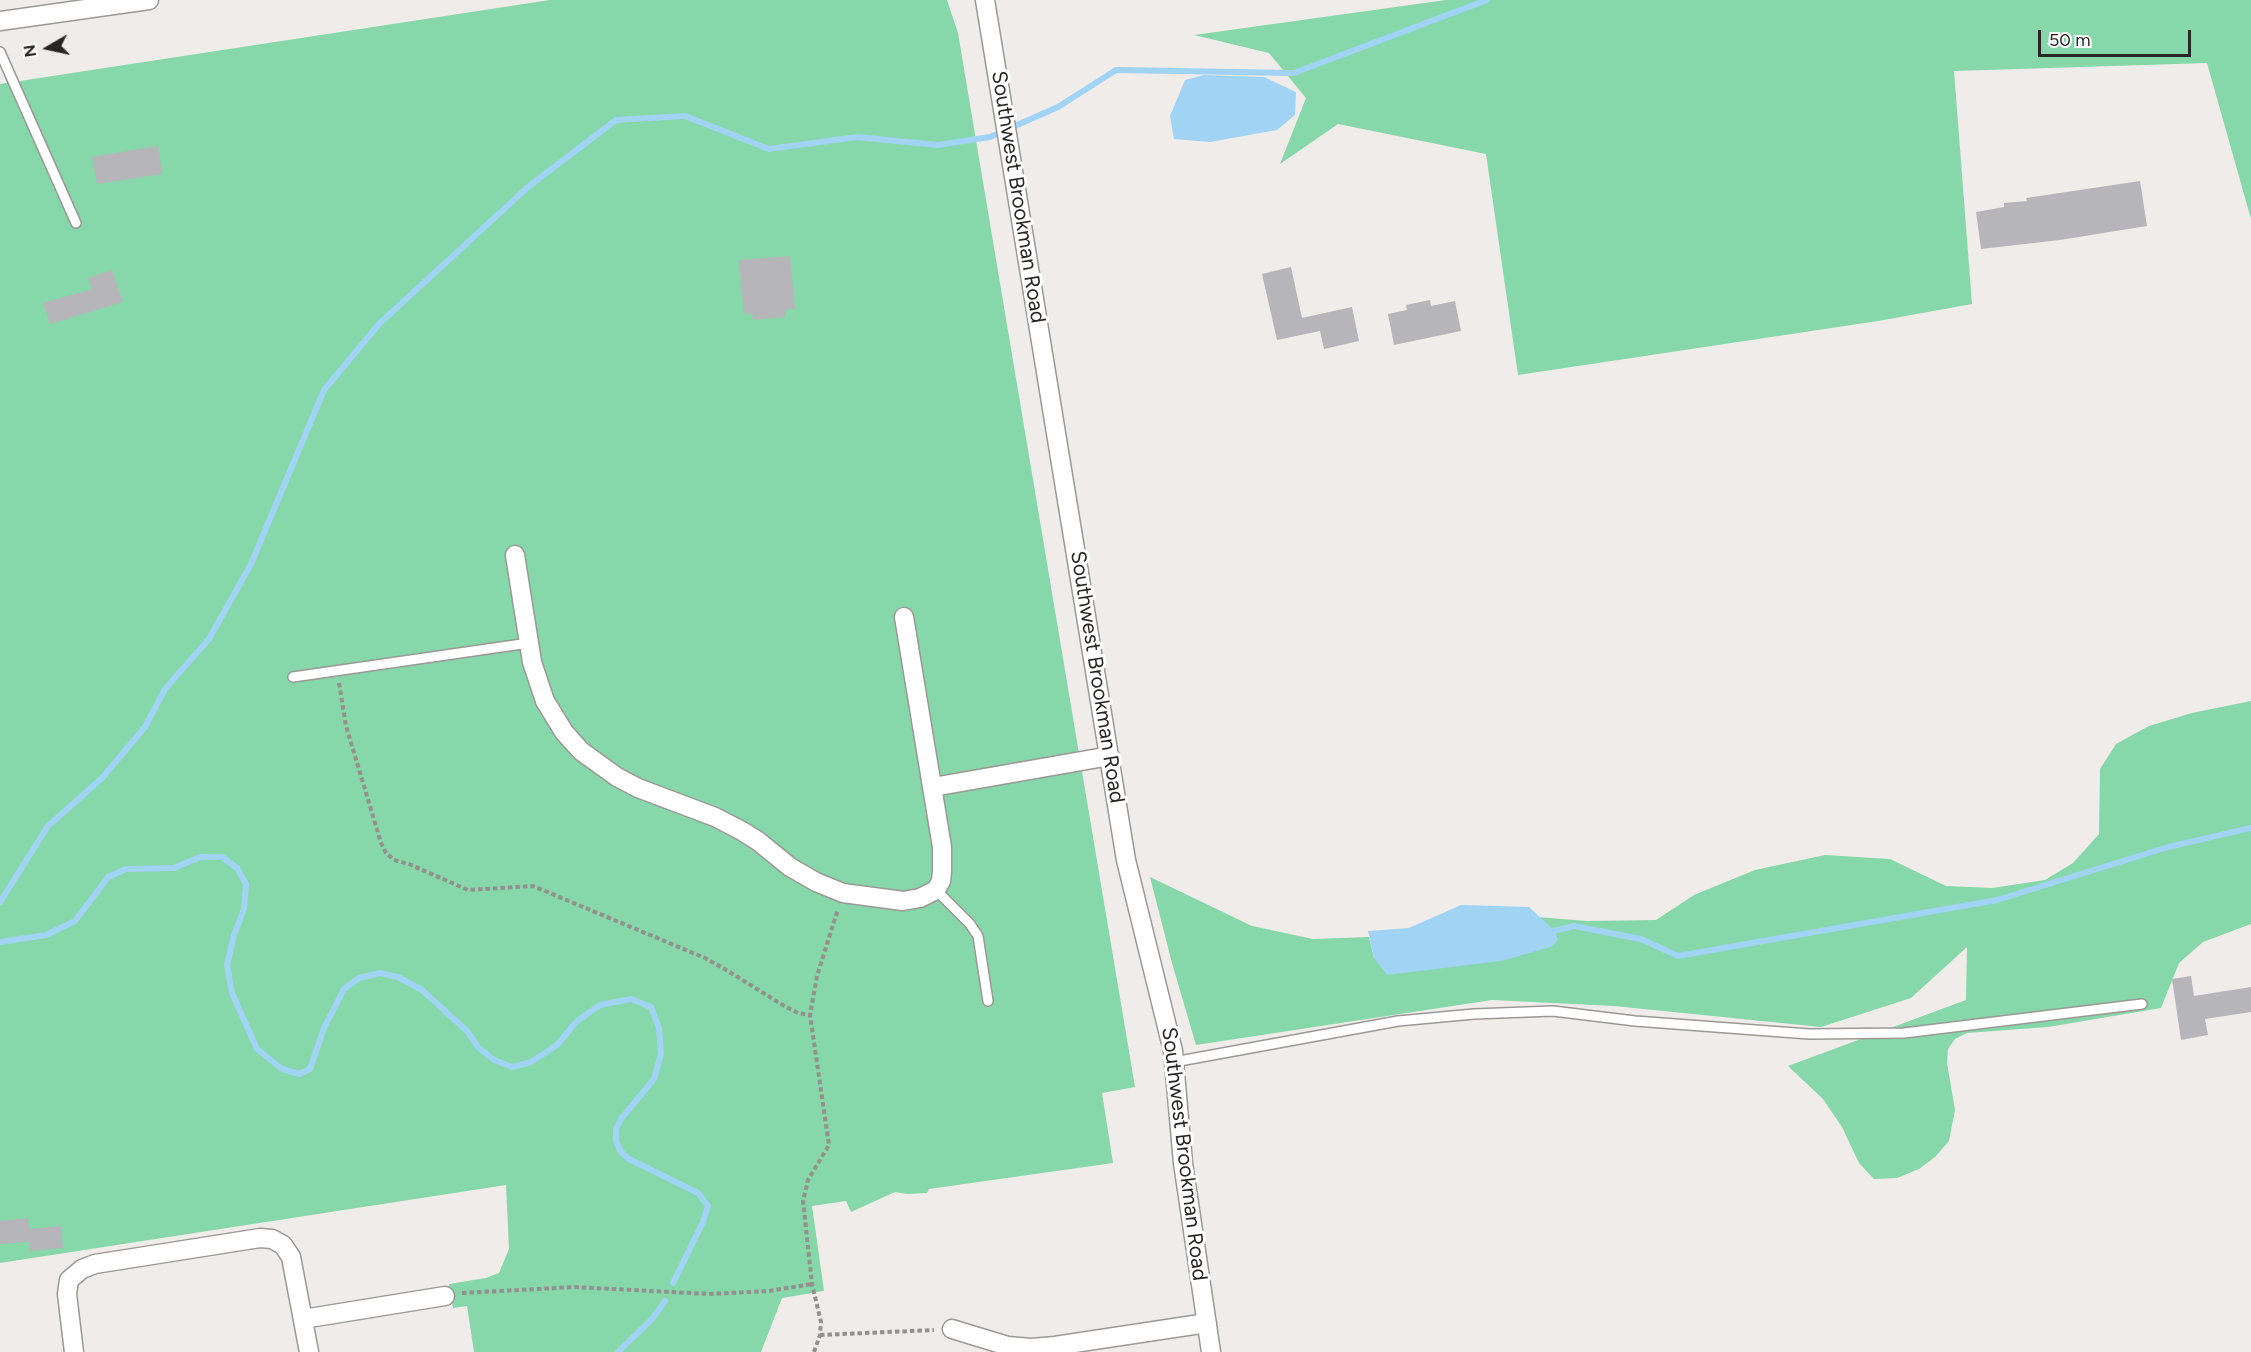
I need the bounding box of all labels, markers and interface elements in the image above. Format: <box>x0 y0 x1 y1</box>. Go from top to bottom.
north arrow <box>18 18 78 78</box>
scale bar <box>2041 18 2194 56</box>
text: 50 m <box>2049 29 2091 51</box>
text: N <box>19 43 40 58</box>
street label: Southwest Brookman Road <box>986 69 1050 325</box>
street label: Southwest Brookman Road <box>1065 549 1129 805</box>
street label: Southwest Brookman Road <box>1156 1026 1212 1282</box>

